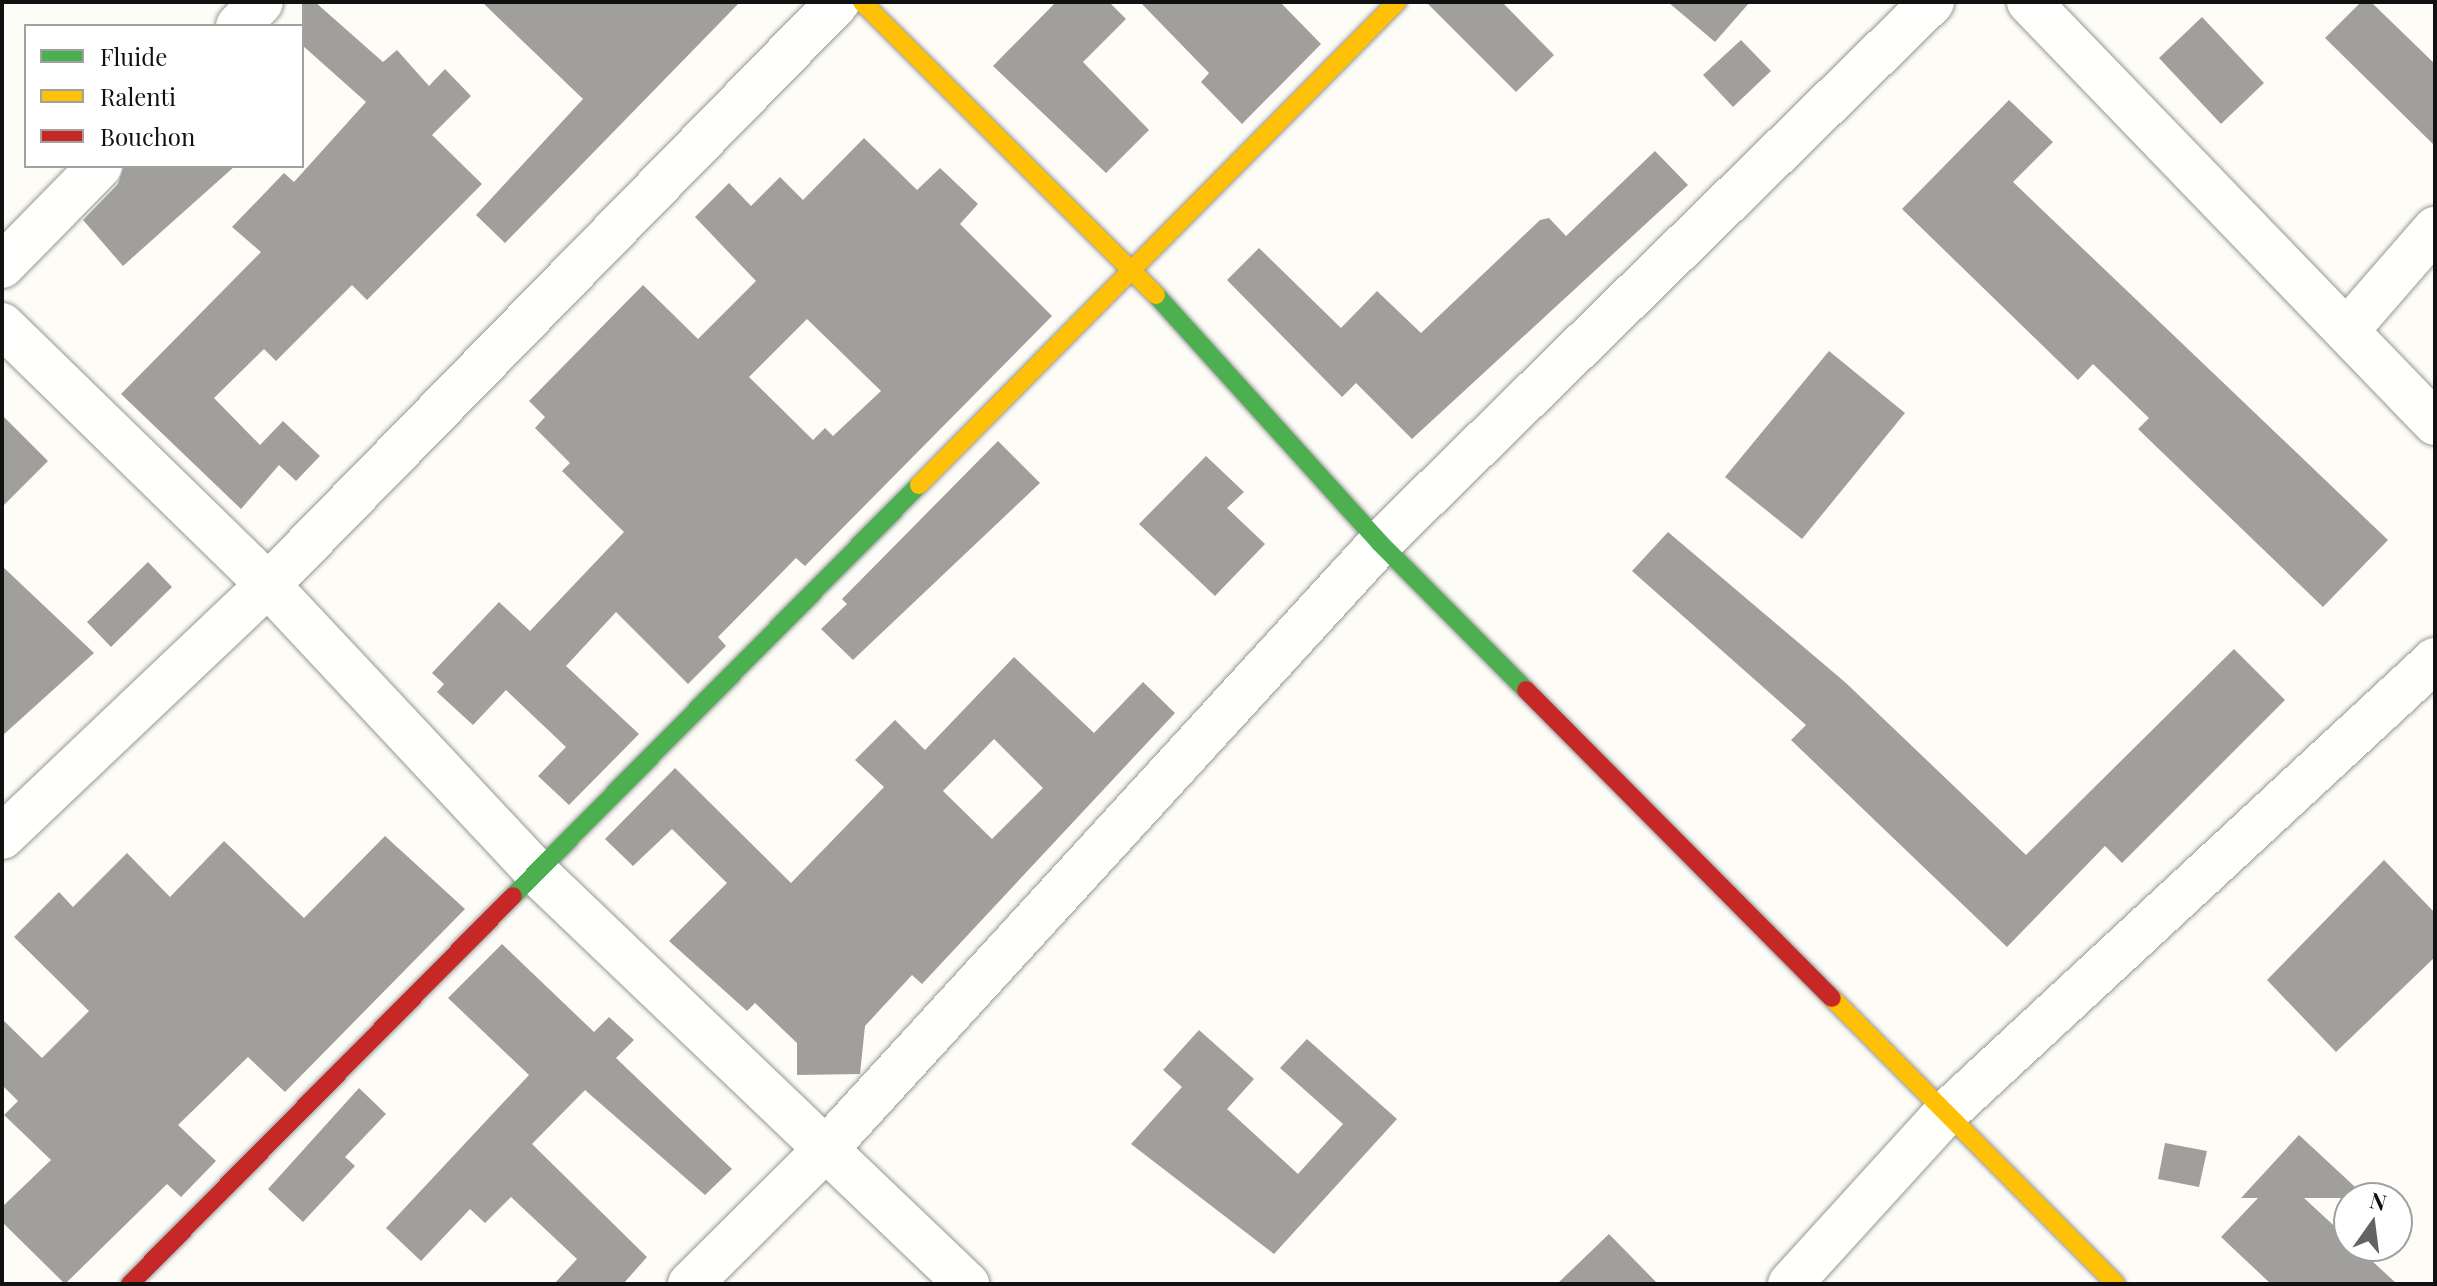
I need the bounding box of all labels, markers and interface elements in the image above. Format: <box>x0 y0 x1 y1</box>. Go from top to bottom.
legend <box>24 24 304 168</box>
text: Fluide <box>100 40 167 72</box>
text: Ralenti <box>100 80 176 112</box>
text: Bouchon <box>100 120 195 152</box>
north arrow <box>2333 1182 2413 1262</box>
text: N <box>2367 1184 2390 1217</box>

